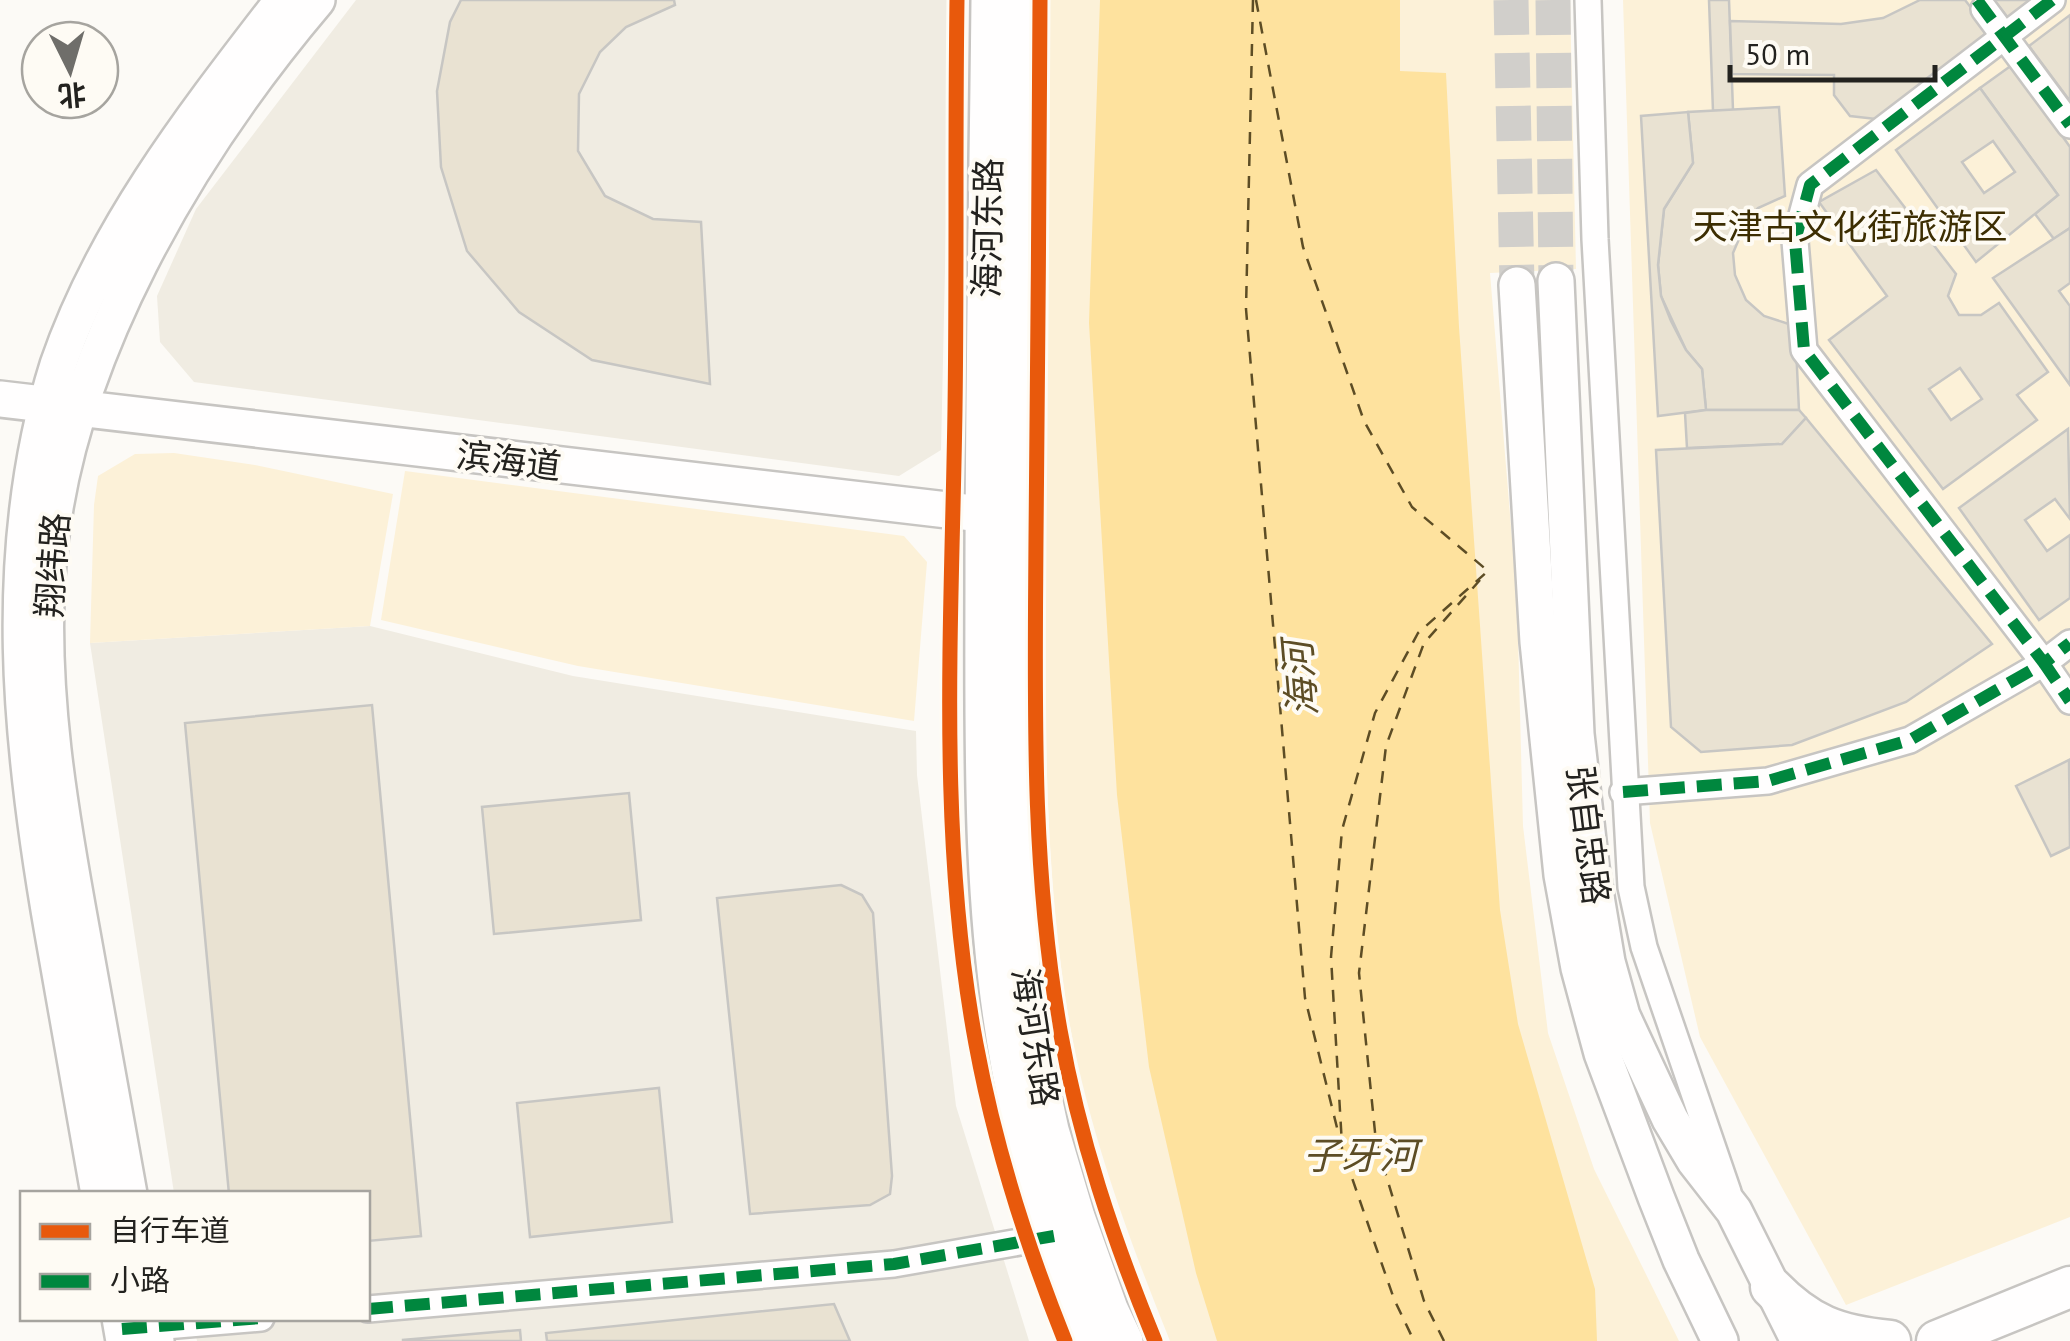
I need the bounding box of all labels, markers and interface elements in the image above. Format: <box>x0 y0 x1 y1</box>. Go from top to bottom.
north arrow <box>20 20 120 120</box>
scale bar <box>1730 20 1935 82</box>
text: 50 m <box>1745 34 1810 73</box>
text: 北 <box>57 76 88 115</box>
street label: 海河东路 <box>963 158 1011 298</box>
park label: 天津古文化街旅游区 <box>1692 203 2008 249</box>
street label: 滨海道 <box>454 431 564 489</box>
street label: 翔纬路 <box>25 511 79 619</box>
water label: 海河 <box>1271 632 1327 719</box>
street label: 张自忠路 <box>1558 763 1620 907</box>
street label: 海河东路 <box>1002 964 1070 1110</box>
water label: 子牙河 <box>1303 1130 1424 1179</box>
legend <box>20 1191 370 1321</box>
text: 自行车道 <box>110 1210 230 1249</box>
text: 小路 <box>110 1260 170 1299</box>

